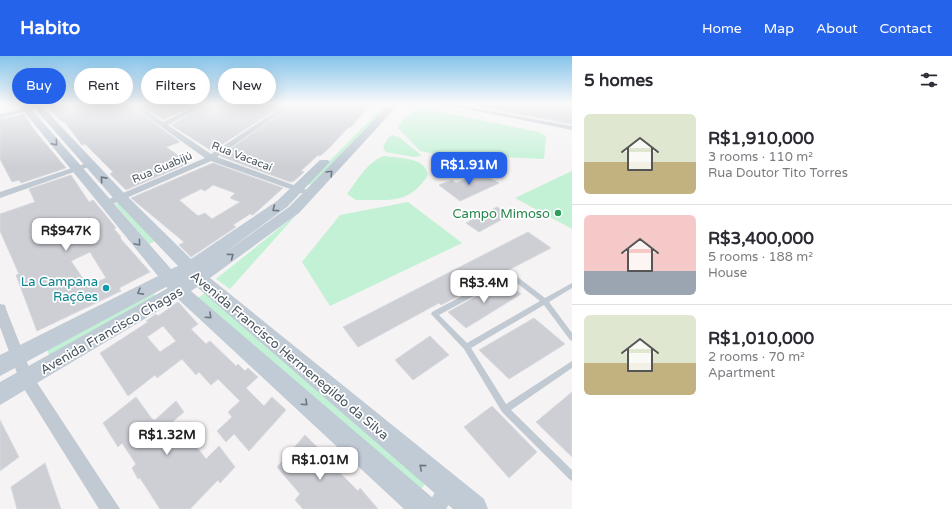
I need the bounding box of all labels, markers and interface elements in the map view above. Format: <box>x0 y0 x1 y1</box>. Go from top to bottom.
text: Habito <box>20 17 80 39</box>
text: Home <box>702 20 742 37</box>
text: Map <box>764 20 794 37</box>
text: About <box>816 20 858 37</box>
text: Contact <box>880 20 932 37</box>
chip: Buy <box>12 68 66 104</box>
chip: Rent <box>74 68 133 104</box>
chip: Filters <box>141 68 210 104</box>
chip: New <box>218 68 276 104</box>
icon: filters <box>918 69 940 91</box>
text: 5 homes <box>584 70 653 91</box>
text: R$1,910,000 <box>708 128 814 149</box>
icon: home <box>616 130 664 178</box>
one-way arrow <box>50 138 58 146</box>
street label: Rua Vacacaí <box>210 139 274 174</box>
street label: Rua Guabijú <box>130 149 194 186</box>
text: 3 rooms · 110 m² <box>708 149 813 165</box>
pin: R$1.91M <box>432 152 506 186</box>
text: R$1.91M <box>440 157 498 173</box>
text: Rua Doutor Tito Torres <box>708 165 848 181</box>
one-way arrow <box>325 170 333 178</box>
one-way arrow <box>100 176 108 184</box>
one-way arrow <box>272 204 279 211</box>
place label: Campo Mimoso <box>453 206 550 222</box>
marker: Campo Mimoso <box>553 208 563 218</box>
pin: R$947K <box>33 218 99 252</box>
text: R$947K <box>41 223 91 239</box>
text: R$3,400,000 <box>708 228 814 249</box>
icon: home <box>616 231 664 279</box>
one-way arrow <box>134 238 141 246</box>
text: 5 rooms · 188 m² <box>708 249 813 265</box>
one-way arrow <box>226 254 233 261</box>
text: House <box>708 265 747 281</box>
street label: Avenida Francisco Hermenegildo da Silva <box>187 268 392 443</box>
pin: R$3.4M <box>451 270 517 304</box>
place label: La Campana Rações <box>21 274 98 305</box>
text: R$3.4M <box>459 275 509 291</box>
street label: Avenida Francisco Chagas <box>37 283 186 378</box>
marker: La Campana Rações <box>101 283 111 293</box>
one-way arrow <box>137 288 145 295</box>
one-way arrow <box>204 311 211 318</box>
text: R$1,010,000 <box>708 328 814 349</box>
icon: home <box>616 331 664 379</box>
text: 2 rooms · 70 m² <box>708 349 805 365</box>
text: Apartment <box>708 365 775 381</box>
one-way arrow <box>301 398 308 405</box>
pin: R$1.32M <box>130 422 204 456</box>
text: R$1.32M <box>138 427 196 443</box>
pin: R$1.01M <box>283 447 357 481</box>
text: R$1.01M <box>291 452 349 468</box>
one-way arrow <box>420 464 427 471</box>

